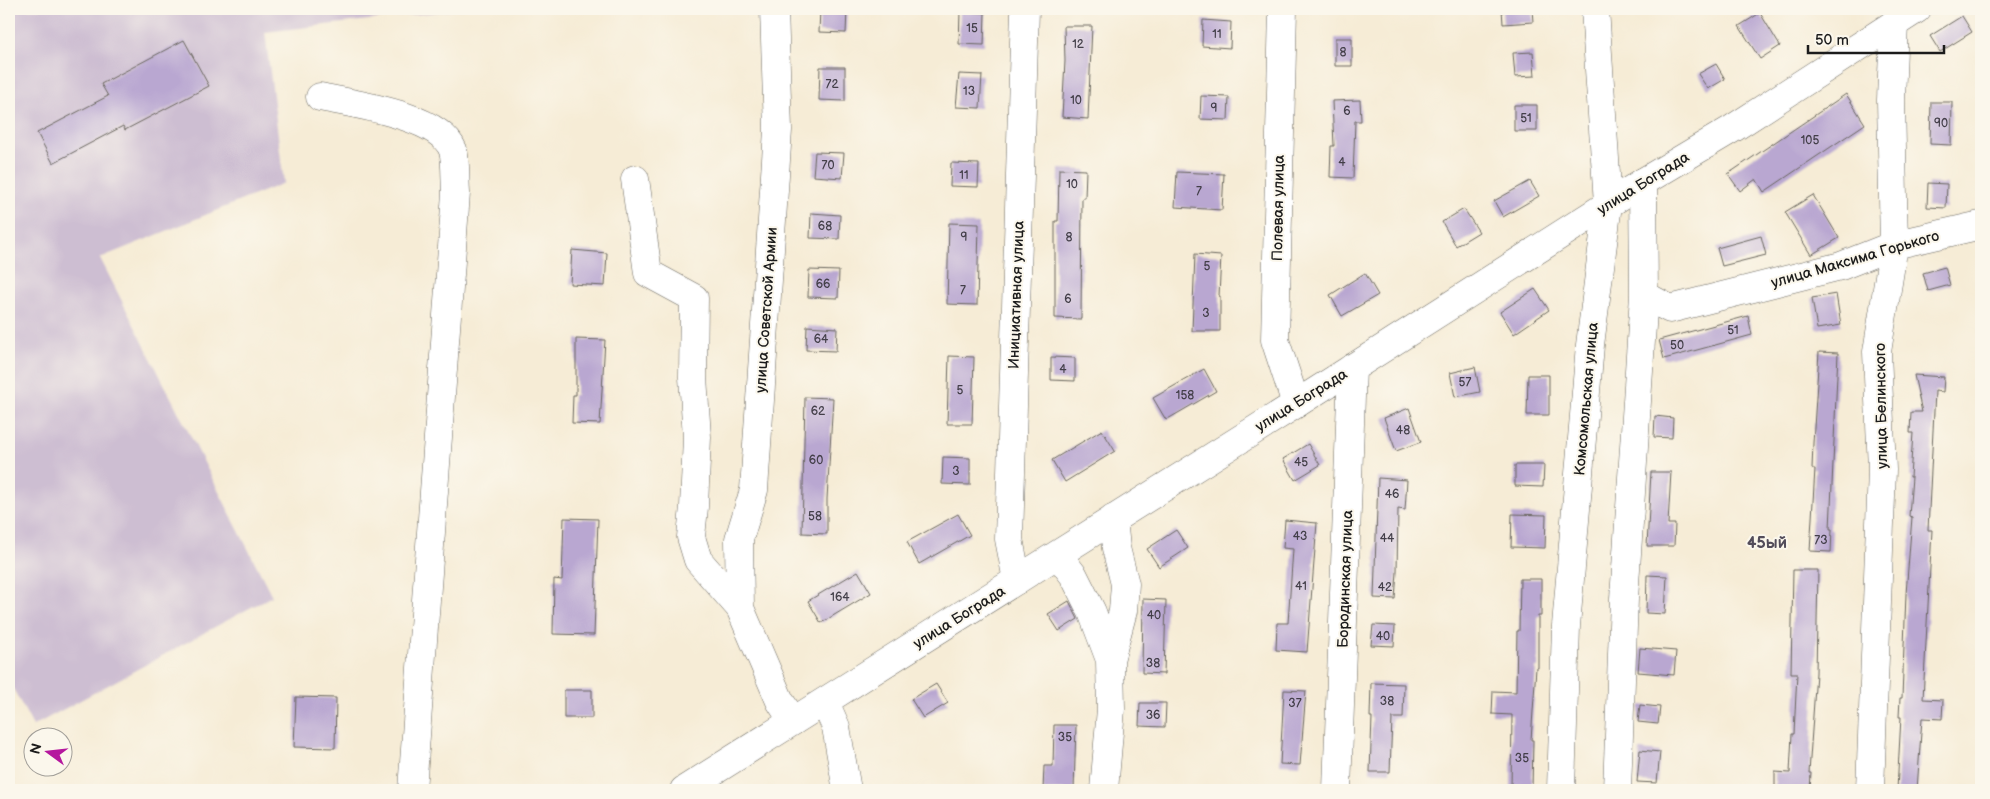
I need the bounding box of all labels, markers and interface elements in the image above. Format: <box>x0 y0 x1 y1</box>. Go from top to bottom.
house number: 15 <box>966 21 978 36</box>
scale bar <box>1808 22 1944 54</box>
house number: 11 <box>1212 27 1222 42</box>
text: 50 m <box>1815 31 1849 50</box>
house number: 12 <box>1072 37 1084 52</box>
house number: 8 <box>1340 45 1347 60</box>
house number: 72 <box>826 77 838 92</box>
house number: 13 <box>963 84 975 99</box>
house number: 10 <box>1070 93 1082 108</box>
house number: 9 <box>1211 101 1218 116</box>
house number: 6 <box>1343 104 1351 119</box>
house number: 51 <box>1520 111 1532 126</box>
house number: 90 <box>1934 116 1948 131</box>
house number: 105 <box>1801 133 1819 148</box>
street label: улица Бограда <box>1594 147 1693 219</box>
street label: Полевая улица <box>1268 155 1289 261</box>
house number: 4 <box>1338 155 1346 170</box>
house number: 70 <box>822 158 834 173</box>
house number: 11 <box>959 168 969 183</box>
house number: 10 <box>1066 177 1078 192</box>
house number: 7 <box>1196 184 1202 199</box>
house number: 68 <box>818 219 832 234</box>
street label: Инициативная улица <box>1004 220 1029 370</box>
street label: улица Максима Горького <box>1769 226 1942 293</box>
street label: улица Советской Армии <box>751 227 782 394</box>
house number: 9 <box>961 230 968 245</box>
house number: 8 <box>1066 230 1073 245</box>
house number: 5 <box>1204 259 1211 274</box>
house number: 66 <box>816 277 830 292</box>
house number: 7 <box>960 283 966 298</box>
house number: 6 <box>1064 292 1072 307</box>
house number: 3 <box>1202 306 1210 321</box>
street label: Комсомольская улица <box>1570 321 1603 477</box>
house number: 51 <box>1727 323 1739 338</box>
house number: 64 <box>814 332 829 347</box>
house number: 50 <box>1670 338 1684 353</box>
street label: улица Белинского <box>1871 343 1892 469</box>
house number: 4 <box>1059 362 1067 377</box>
street label: улица Бограда <box>1252 364 1351 436</box>
house number: 57 <box>1459 375 1471 390</box>
house number: 5 <box>957 383 964 398</box>
house number: 158 <box>1176 388 1194 403</box>
house number: 62 <box>811 404 825 419</box>
house number: 48 <box>1396 423 1410 438</box>
house number: 60 <box>809 453 823 468</box>
house number: 45 <box>1294 455 1308 470</box>
house number: 3 <box>952 464 960 479</box>
house number: 46 <box>1385 487 1399 502</box>
house number: 58 <box>808 509 822 524</box>
street label: Бородинская улица <box>1334 510 1357 648</box>
house number: 43 <box>1293 529 1307 544</box>
house number: 44 <box>1380 531 1395 546</box>
house number: 73 <box>1814 533 1828 548</box>
district label: 45ый <box>1747 534 1787 553</box>
house number: 41 <box>1295 579 1307 594</box>
house number: 42 <box>1378 580 1392 595</box>
street label: улица Бограда <box>910 581 1009 653</box>
house number: 164 <box>830 590 850 605</box>
house number: 40 <box>1147 608 1161 623</box>
house number: 40 <box>1376 629 1390 644</box>
house number: 38 <box>1146 656 1160 671</box>
house number: 38 <box>1380 694 1394 709</box>
house number: 37 <box>1288 696 1302 711</box>
house number: 36 <box>1146 708 1160 723</box>
north arrow <box>22 726 72 776</box>
house number: 35 <box>1058 730 1072 745</box>
text: N <box>26 741 45 756</box>
house number: 35 <box>1515 751 1529 766</box>

